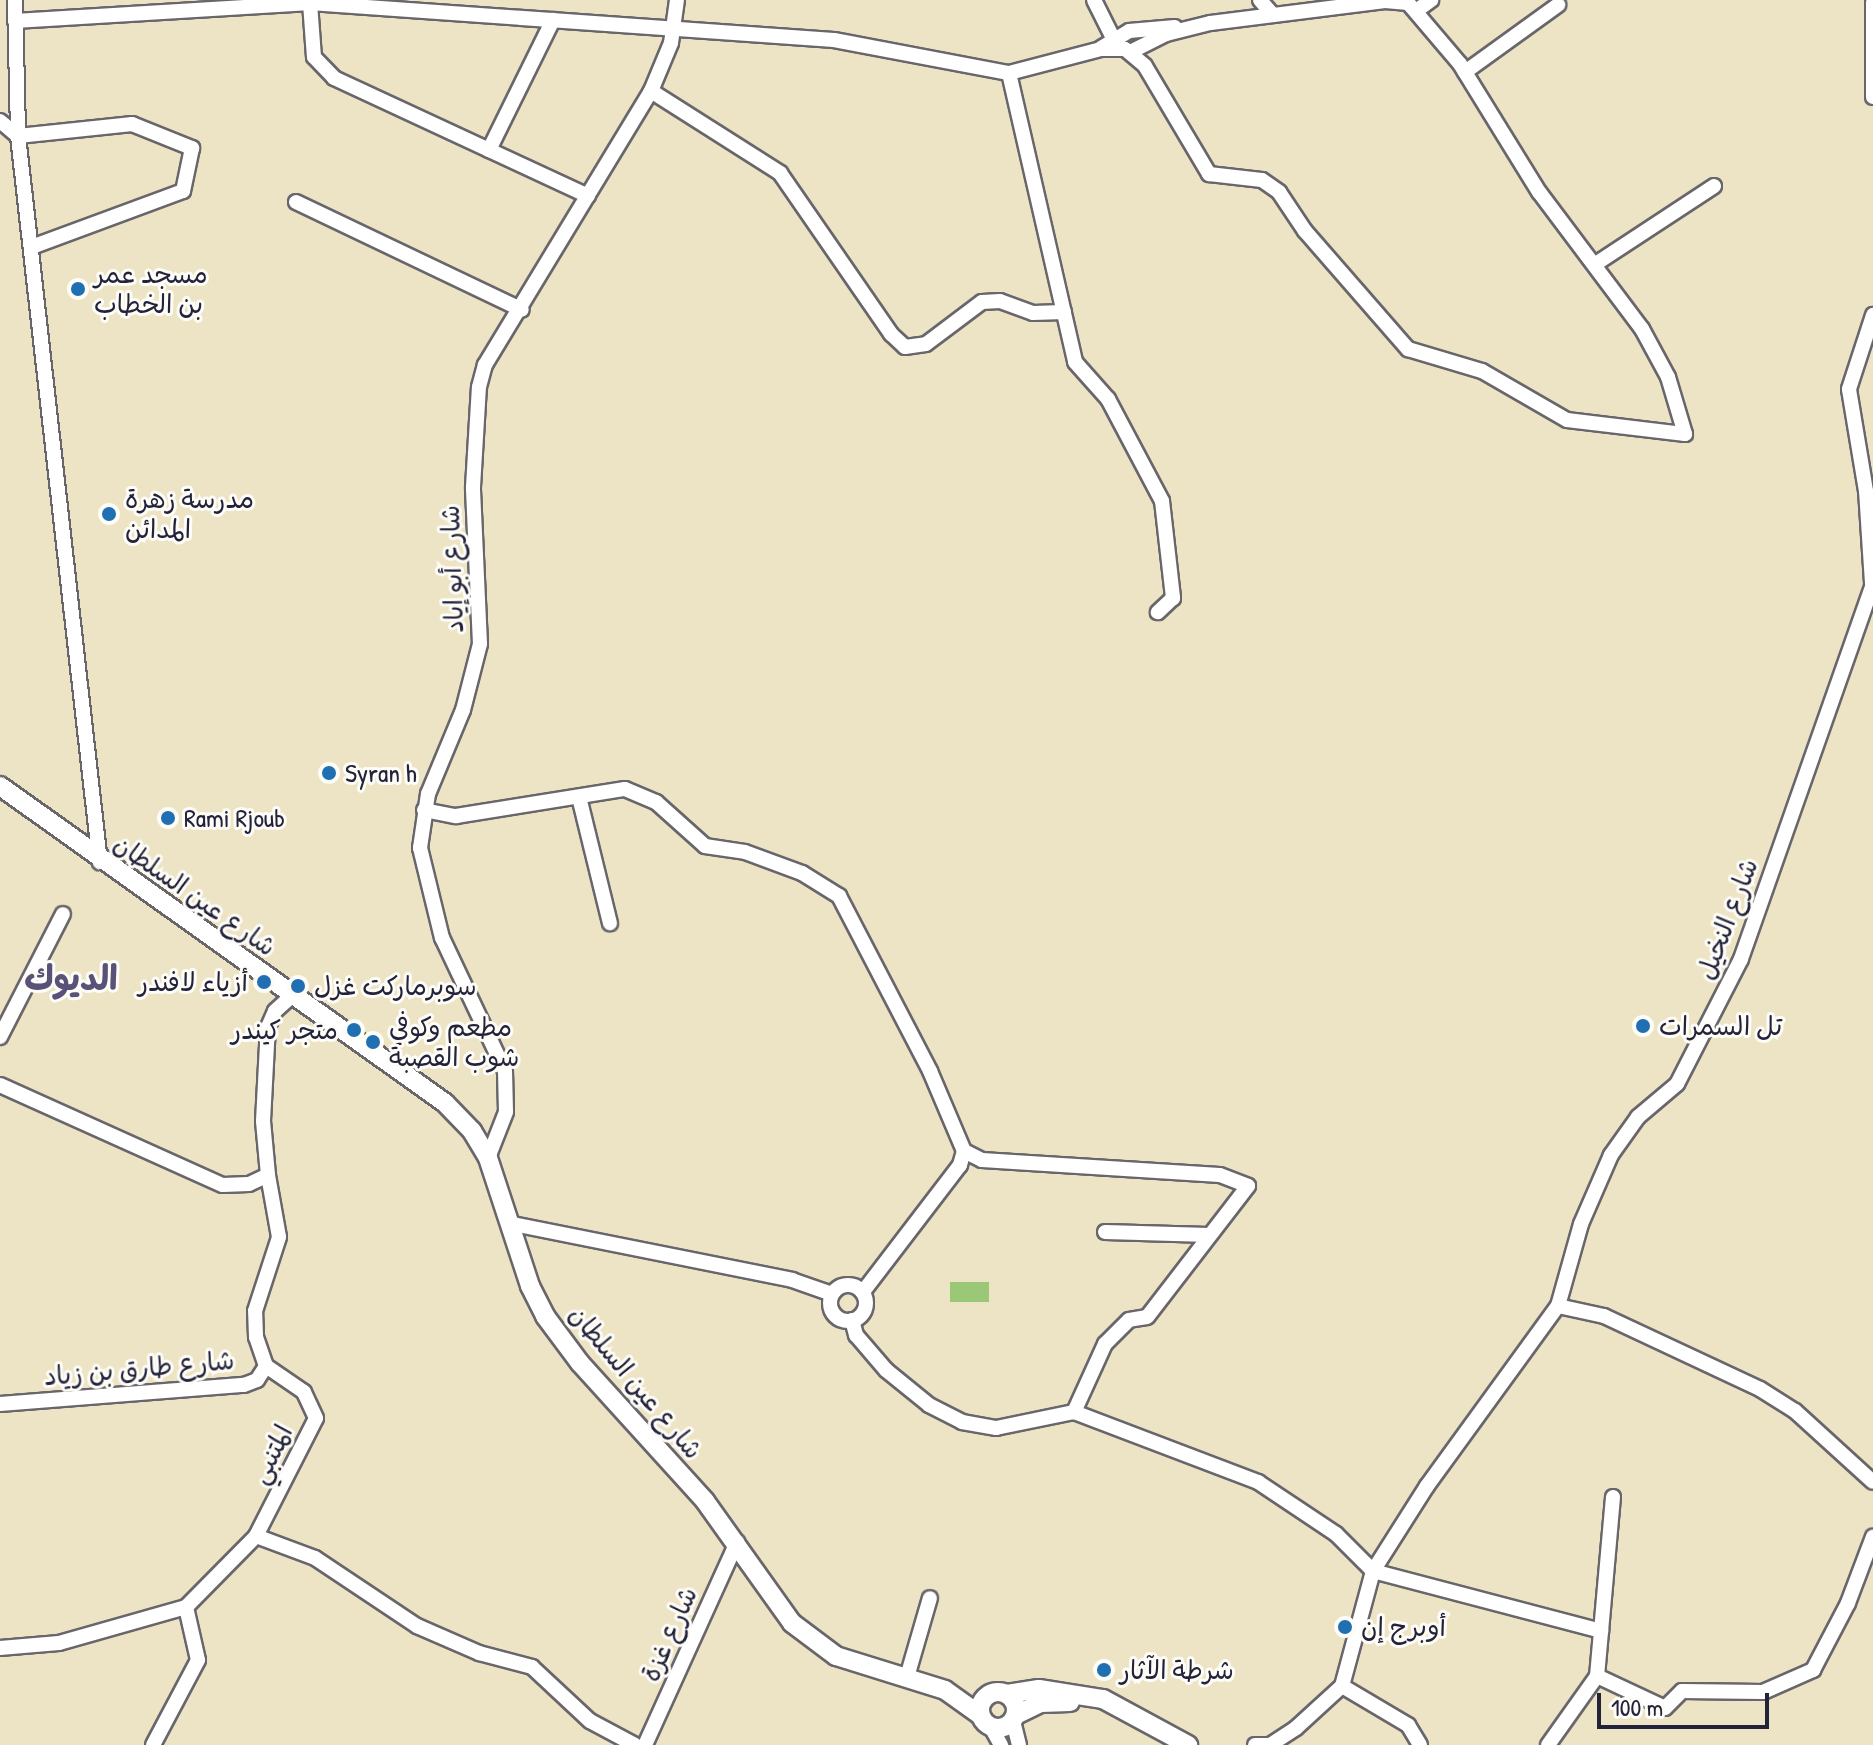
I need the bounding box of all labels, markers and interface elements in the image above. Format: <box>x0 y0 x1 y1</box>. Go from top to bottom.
place label: مسجد عمر بن الخطاب <box>94 258 208 320</box>
marker: مسجد عمر بن الخطاب <box>69 280 87 298</box>
place label: مدرسة زهرة المدائن <box>125 483 254 544</box>
marker: مدرسة زهرة المدائن <box>100 505 118 523</box>
street label: شارع أبو إياد <box>434 505 470 633</box>
place label: Syran h <box>345 757 417 789</box>
marker: Syran h <box>320 764 338 782</box>
place label: Rami Rjoub <box>184 802 285 834</box>
marker: Rami Rjoub <box>159 809 177 827</box>
street label: شارع عين السلطان <box>108 828 282 962</box>
street label: شارع النخيل <box>1690 854 1764 984</box>
district label: الديوك <box>24 959 118 999</box>
place label: أزياء لافندر <box>138 966 248 998</box>
place label: سوبرماركت غزل <box>314 970 476 1002</box>
marker: أزياء لافندر <box>255 973 273 991</box>
marker: سوبرماركت غزل <box>289 977 307 995</box>
place label: تل السمرات <box>1659 1010 1782 1042</box>
place label: مطعم وكوفي شوب القصبة <box>389 1011 519 1072</box>
place label: متجر كيندر <box>231 1014 338 1046</box>
marker: تل السمرات <box>1634 1017 1652 1035</box>
marker: متجر كيندر <box>345 1021 363 1039</box>
marker: مطعم وكوفي شوب القصبة <box>364 1033 382 1051</box>
street label: شارع عين السلطان <box>563 1299 709 1465</box>
street label: شارع طارق بن زياد <box>42 1344 236 1392</box>
street label: المتنبي <box>243 1419 299 1489</box>
street label: شارع غزة <box>634 1582 704 1686</box>
place label: أوبرج إن <box>1361 1611 1446 1643</box>
marker: أوبرج إن <box>1336 1618 1354 1636</box>
place label: شرطة الآثار <box>1120 1654 1234 1686</box>
marker: شرطة الآثار <box>1095 1661 1113 1679</box>
scale bar <box>1601 1677 1773 1727</box>
text: 100 m <box>1611 1691 1663 1723</box>

